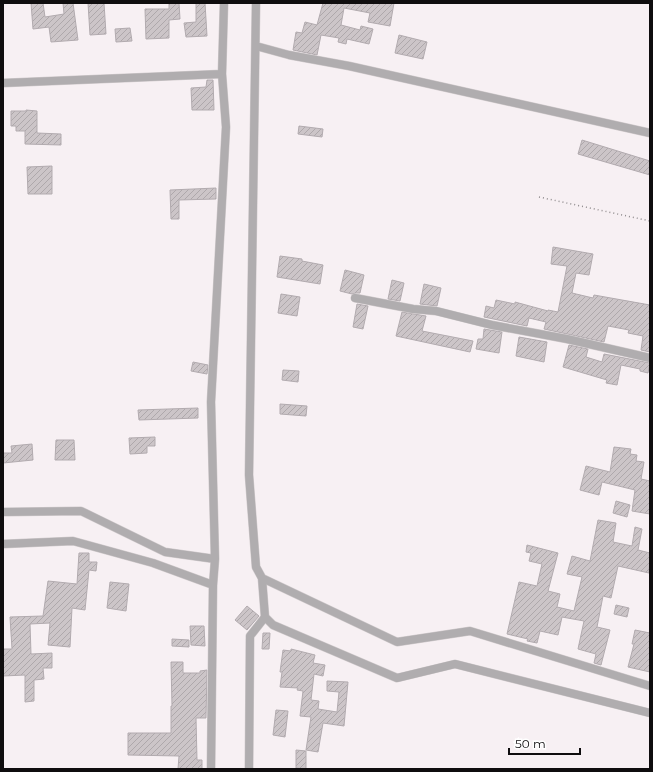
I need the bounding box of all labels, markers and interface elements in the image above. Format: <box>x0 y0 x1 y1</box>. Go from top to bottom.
scale bar <box>509 730 580 756</box>
text: 50 m <box>515 736 546 751</box>

